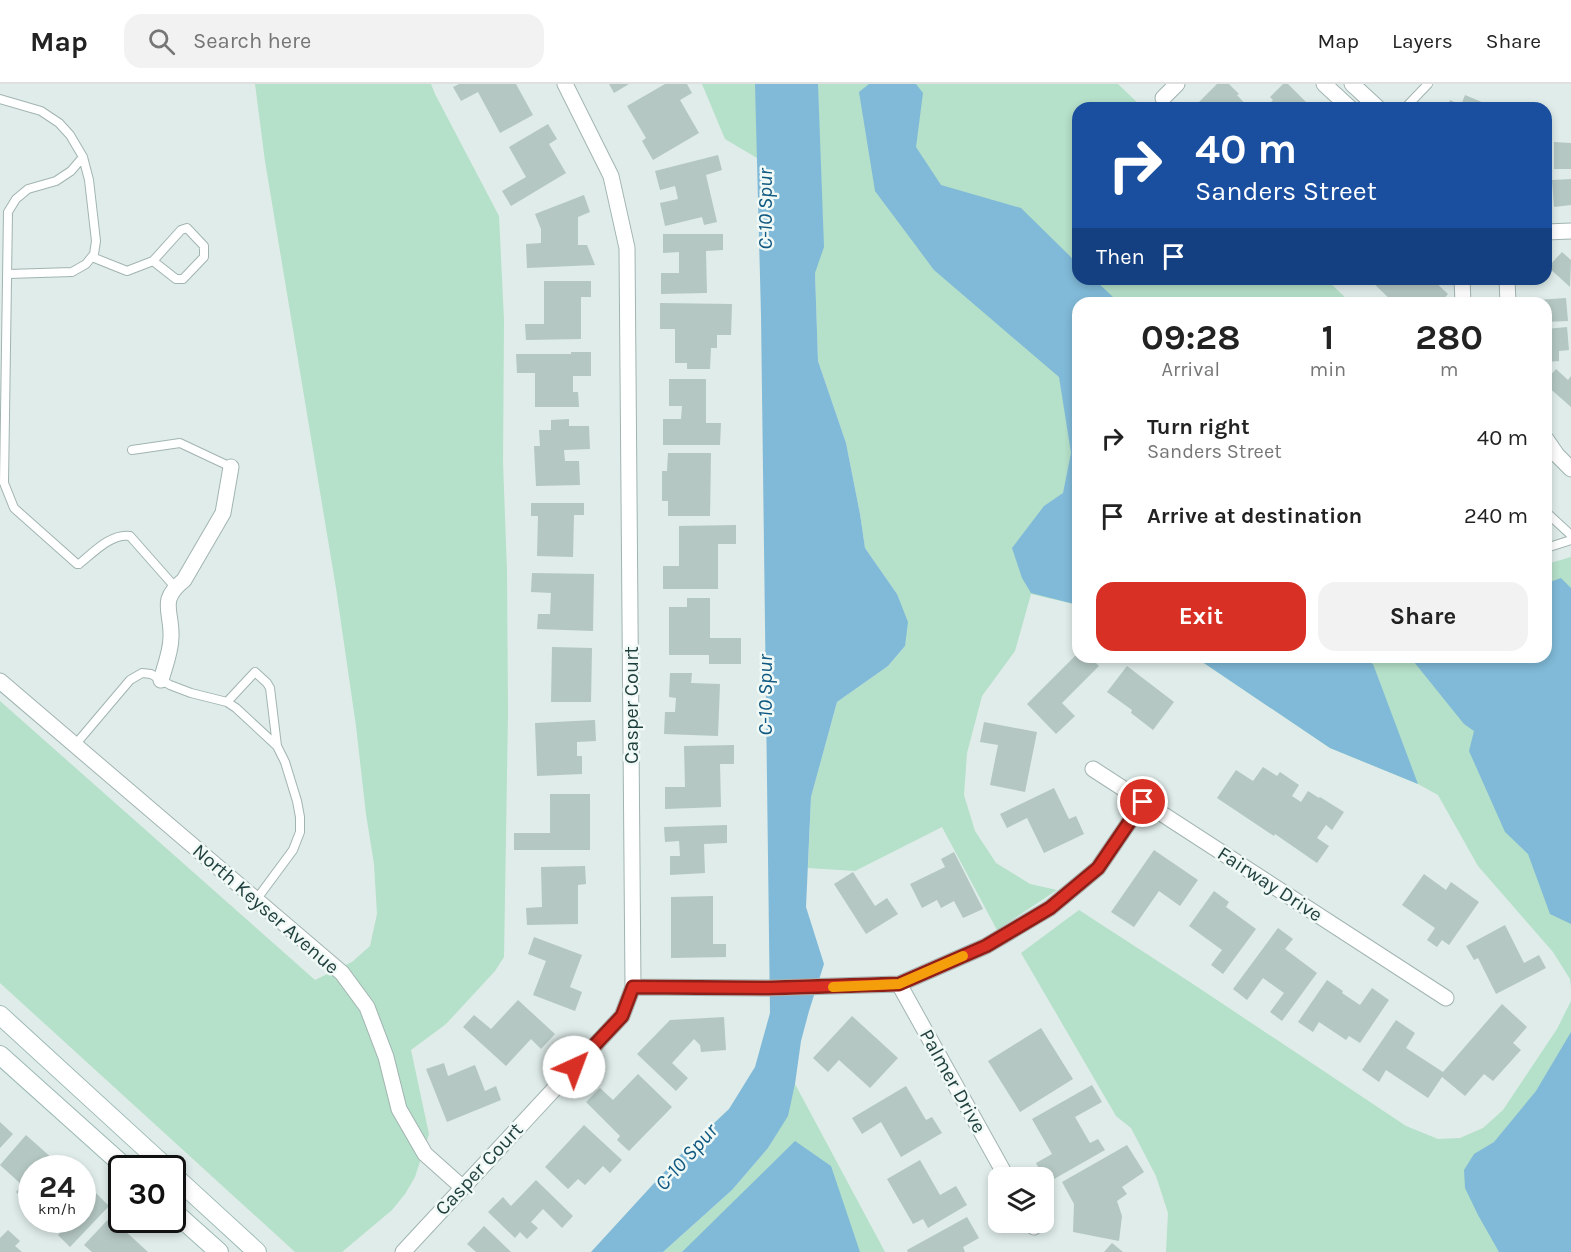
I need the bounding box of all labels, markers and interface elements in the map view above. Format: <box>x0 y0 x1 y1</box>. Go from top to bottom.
search box <box>124 14 544 68</box>
text: Map <box>30 25 88 58</box>
icon: search <box>145 25 178 58</box>
text: Search here <box>193 28 311 54</box>
text: Map <box>1317 29 1359 53</box>
text: Layers <box>1392 29 1453 53</box>
text: Share <box>1486 29 1541 53</box>
text: 40 m <box>1195 124 1297 174</box>
icon: right <box>1096 126 1174 204</box>
water label: C-10 Spur <box>753 167 777 250</box>
text: Sanders Street <box>1195 175 1377 207</box>
icon: arrive <box>1157 240 1190 273</box>
text: Then <box>1096 244 1145 270</box>
text: 09:28 <box>1141 316 1240 358</box>
text: 1 <box>1321 316 1334 358</box>
text: 280 <box>1415 316 1483 358</box>
text: Arrival <box>1161 358 1220 381</box>
text: min <box>1309 358 1346 381</box>
text: m <box>1440 358 1458 381</box>
text: Turn right <box>1147 414 1250 440</box>
icon: right <box>1096 422 1129 455</box>
text: 40 m <box>1477 425 1528 451</box>
text: Sanders Street <box>1147 440 1282 463</box>
icon: arrive <box>1096 500 1129 533</box>
text: Arrive at destination <box>1147 503 1362 529</box>
text: 240 m <box>1464 503 1528 529</box>
button: Exit <box>1096 582 1306 651</box>
button: Share <box>1318 582 1528 651</box>
street label: Casper Court <box>620 646 643 764</box>
water label: C-10 Spur <box>753 653 777 736</box>
pin <box>1117 776 1168 827</box>
icon: arrive <box>1126 785 1159 818</box>
street label: North Keyser Avenue <box>188 839 344 979</box>
street label: Fairway Drive <box>1213 842 1327 926</box>
street label: Palmer Drive <box>915 1025 991 1137</box>
position arrow <box>542 1035 606 1099</box>
street label: Casper Court <box>430 1118 528 1220</box>
water label: C-10 Spur <box>650 1118 723 1195</box>
speed limit sign: 30 <box>108 1155 186 1233</box>
map controls <box>988 1167 1054 1233</box>
button: layers <box>988 1167 1054 1233</box>
text: 24 <box>39 1169 75 1205</box>
text: km/h <box>38 1200 76 1218</box>

